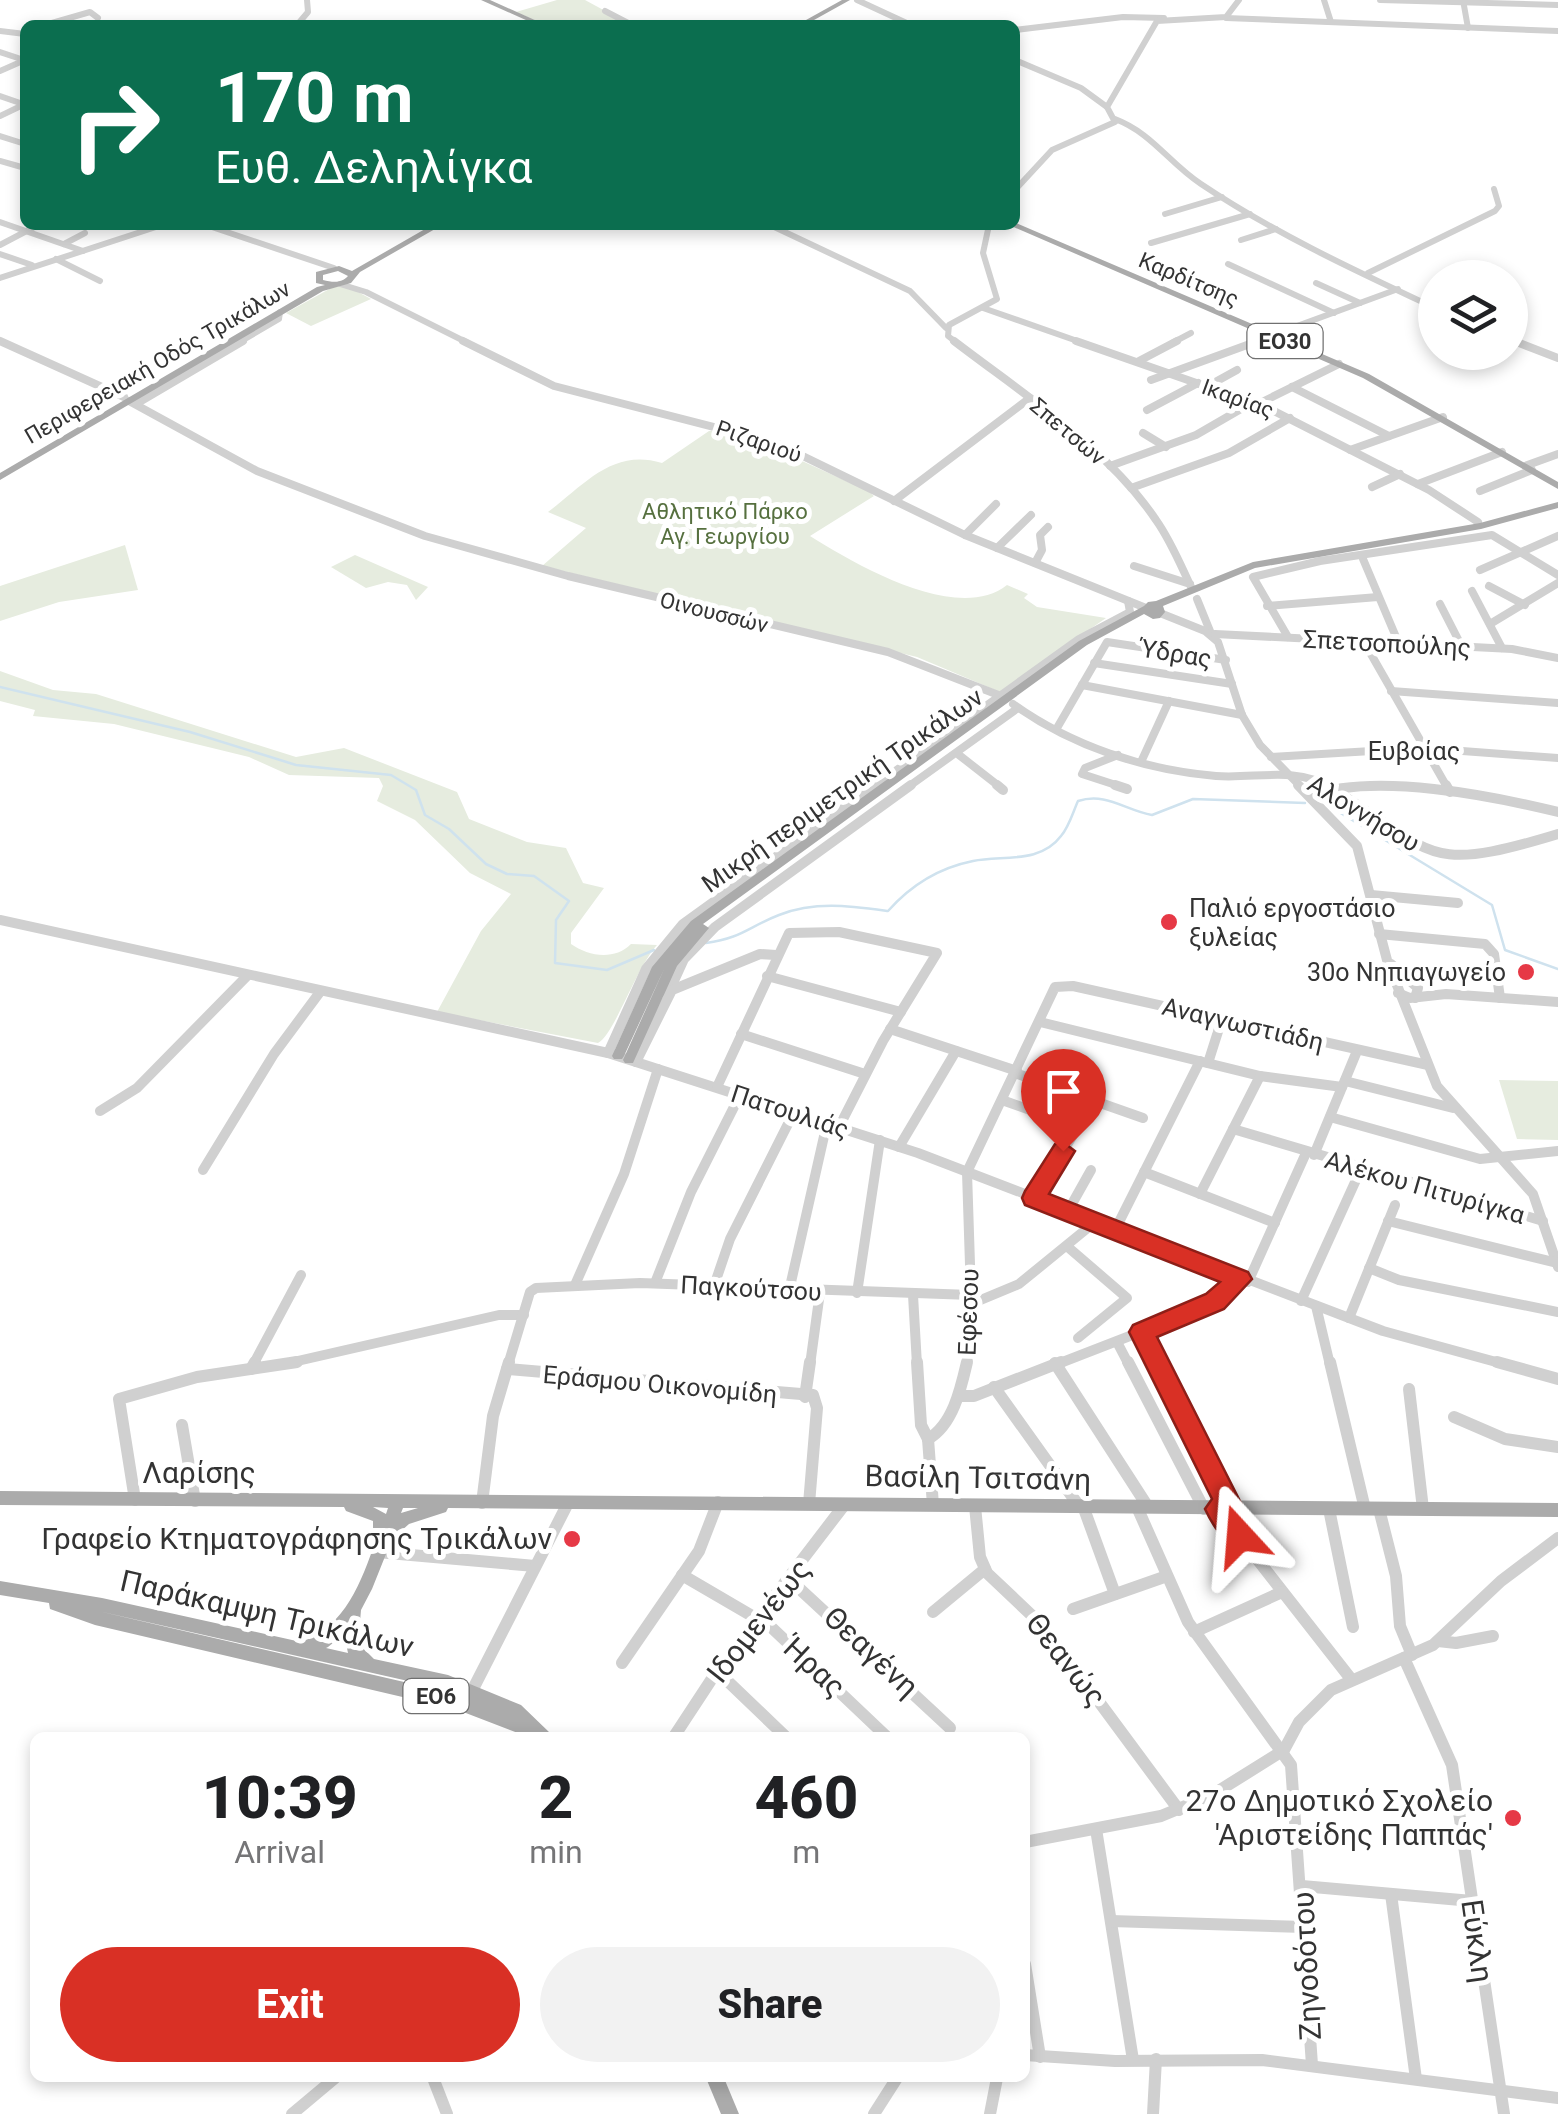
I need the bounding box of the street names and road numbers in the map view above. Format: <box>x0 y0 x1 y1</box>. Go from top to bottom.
street label: Καρδίτσης <box>1135 247 1242 312</box>
street label: Περιφερειακή Οδός Τρικάλων <box>20 276 295 449</box>
road number: ΕΟ30 <box>1248 324 1322 358</box>
street label: Ικαρίας <box>1199 374 1277 423</box>
street label: Σπετσών <box>1025 393 1110 470</box>
street label: Ριζαριού <box>713 415 805 468</box>
street label: Οινουσσών <box>657 587 771 638</box>
street label: Σπετσοπούλης <box>1302 625 1472 662</box>
street label: Ύδρας <box>1136 633 1214 673</box>
street label: Μικρή περιμετρική Τρικάλων <box>696 682 988 899</box>
street label: Ευβοίας <box>1368 737 1460 766</box>
street label: Αλοννήσου <box>1303 769 1425 858</box>
street label: Αναγνωστιάδη <box>1159 992 1326 1057</box>
street label: Πατουλιάς <box>727 1079 852 1144</box>
street label: Αλέκου Πιτυρίγκα <box>1322 1145 1528 1230</box>
street label: Εφέσου <box>952 1268 985 1356</box>
street label: Παγκούτσου <box>680 1270 822 1307</box>
street label: Εράσμου Οικονομίδη <box>542 1360 778 1409</box>
street label: Λαρίσης <box>142 1455 256 1490</box>
street label: Βασίλη Τσιτσάνη <box>864 1458 1092 1497</box>
street label: Ιδομενέως <box>700 1552 818 1689</box>
street label: Παράκαμψη Τρικάλων <box>117 1563 417 1664</box>
street label: Θεαγένη <box>817 1599 926 1704</box>
street label: Θεανώς <box>1019 1606 1114 1713</box>
street label: Ήρας <box>774 1628 853 1704</box>
road number: ΕΟ6 <box>404 1679 468 1713</box>
street label: Ζηνοδότου <box>1285 1891 1328 2041</box>
street label: Εύκλη <box>1454 1897 1501 1985</box>

